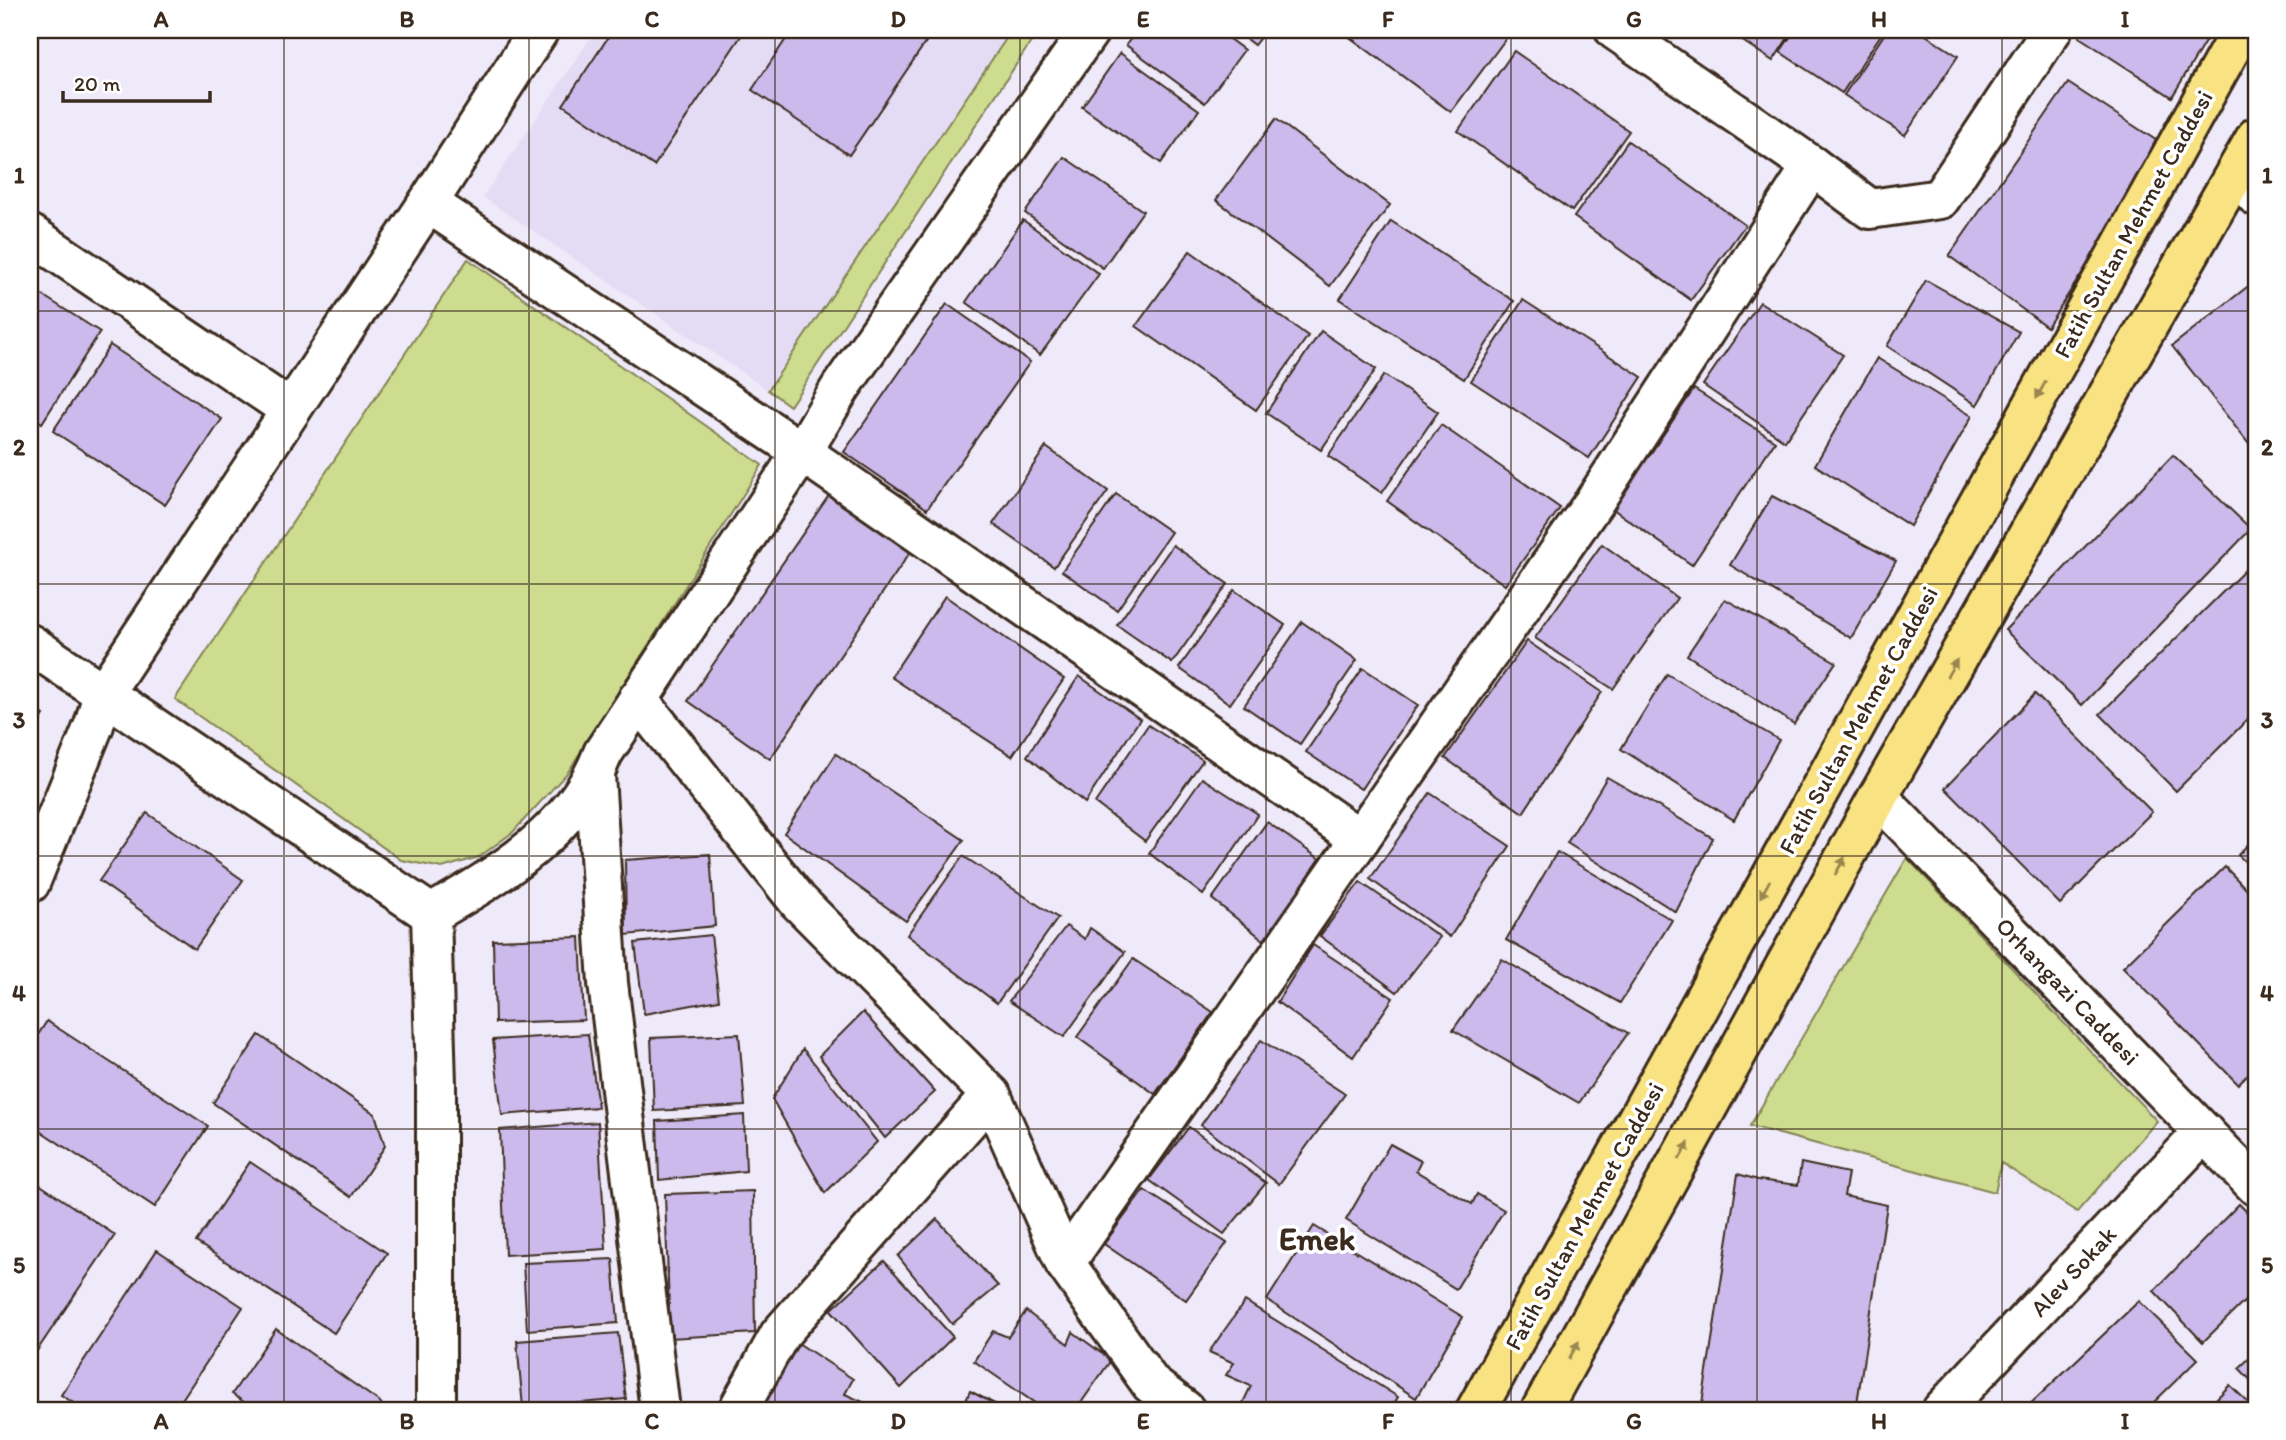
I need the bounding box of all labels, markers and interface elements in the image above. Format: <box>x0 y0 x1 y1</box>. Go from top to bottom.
text: A <box>153 5 169 33</box>
text: B <box>400 5 415 33</box>
text: C <box>645 5 660 33</box>
text: D <box>890 5 906 33</box>
text: E <box>1137 5 1150 33</box>
text: F <box>1382 5 1395 33</box>
text: G <box>1626 5 1642 33</box>
text: H <box>1871 5 1887 33</box>
text: I <box>2121 5 2130 33</box>
scale bar <box>63 60 210 104</box>
text: 20 m <box>74 71 121 96</box>
street label: Fatih Sultan Mehmet Caddesi <box>2047 85 2219 363</box>
text: 1 <box>14 161 25 189</box>
text: 1 <box>2262 161 2273 189</box>
one-way arrow <box>2035 380 2047 399</box>
text: 2 <box>13 433 26 461</box>
text: 2 <box>2261 433 2274 461</box>
street label: Fatih Sultan Mehmet Caddesi <box>1772 581 1944 859</box>
one-way arrow <box>1946 658 1958 677</box>
text: 3 <box>13 706 26 734</box>
text: 3 <box>2261 706 2274 734</box>
one-way arrow <box>1834 855 1846 875</box>
one-way arrow <box>1759 879 1771 898</box>
street label: Orhangazi Caddesi <box>1990 911 2146 1071</box>
text: 4 <box>12 979 26 1007</box>
text: 4 <box>2260 979 2274 1007</box>
street label: Fatih Sultan Mehmet Caddesi <box>1498 1077 1670 1355</box>
one-way arrow <box>1678 1141 1690 1161</box>
street label: Alev Sokak <box>2024 1219 2123 1322</box>
district label: Emek <box>1279 1220 1355 1258</box>
text: 5 <box>13 1251 25 1279</box>
text: 5 <box>2261 1251 2273 1279</box>
one-way arrow <box>1568 1341 1580 1360</box>
text: A <box>153 1407 169 1435</box>
text: B <box>400 1407 415 1435</box>
text: C <box>645 1407 660 1435</box>
text: D <box>890 1407 906 1435</box>
text: E <box>1137 1407 1150 1435</box>
text: F <box>1382 1407 1395 1435</box>
text: G <box>1626 1407 1642 1435</box>
text: H <box>1871 1407 1887 1435</box>
text: I <box>2121 1407 2130 1435</box>

